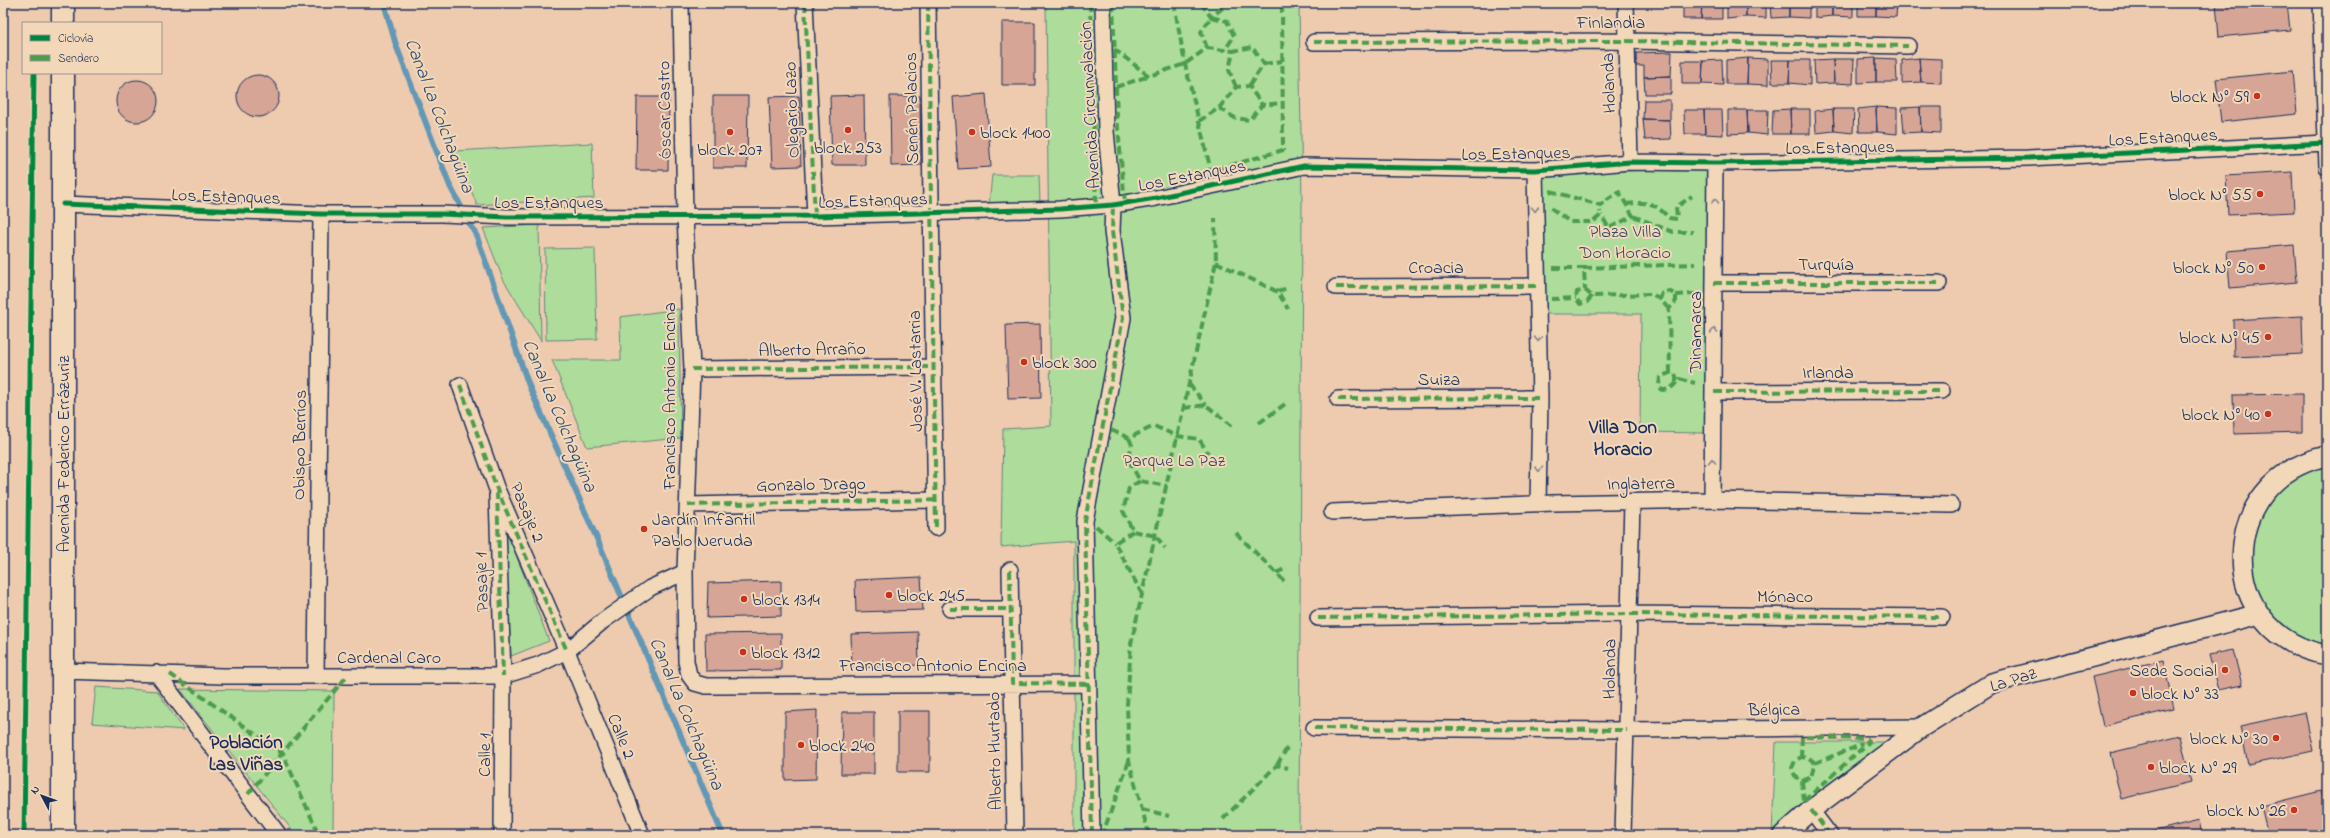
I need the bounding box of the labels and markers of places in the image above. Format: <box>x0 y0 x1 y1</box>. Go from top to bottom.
place label: block N° 59 <box>2170 85 2250 111</box>
marker: block N° 59 <box>2252 91 2262 101</box>
place label: block 1400 <box>980 121 1051 147</box>
marker: block 253 <box>843 125 853 135</box>
marker: block 207 <box>725 127 735 137</box>
marker: block 1400 <box>967 127 977 137</box>
place label: block 253 <box>814 136 882 162</box>
place label: block 207 <box>697 138 764 164</box>
place label: block N° 55 <box>2168 183 2252 209</box>
marker: block N° 55 <box>2255 189 2265 199</box>
place label: block N° 50 <box>2173 256 2254 282</box>
marker: block N° 50 <box>2257 262 2267 272</box>
place label: block N° 45 <box>2179 326 2260 352</box>
marker: block N° 45 <box>2263 332 2273 342</box>
place label: block 300 <box>1032 351 1097 377</box>
marker: block 300 <box>1019 357 1029 367</box>
place label: block N° 40 <box>2182 403 2260 429</box>
marker: block N° 40 <box>2263 409 2273 419</box>
place label: Jardín Infantil Pablo Neruda <box>652 508 755 555</box>
marker: Jardín Infantil Pablo Neruda <box>639 524 649 534</box>
place label: block 245 <box>897 584 965 610</box>
place label: block 1314 <box>752 588 821 614</box>
marker: block 245 <box>884 590 894 600</box>
marker: block 1314 <box>739 594 749 604</box>
place label: block 1312 <box>751 641 821 667</box>
marker: block 1312 <box>738 647 748 657</box>
place label: Sede Social <box>2130 659 2217 685</box>
marker: Sede Social <box>2220 665 2230 675</box>
place label: block N° 33 <box>2141 682 2219 708</box>
marker: block N° 33 <box>2128 688 2138 698</box>
place label: block N° 30 <box>2190 727 2268 753</box>
marker: block N° 30 <box>2271 733 2281 743</box>
place label: block 240 <box>809 734 875 760</box>
marker: block 240 <box>796 740 806 750</box>
place label: block N° 29 <box>2159 756 2237 782</box>
marker: block N° 29 <box>2146 762 2156 772</box>
place label: block N° 26 <box>2206 799 2286 825</box>
marker: block N° 26 <box>2289 805 2299 815</box>

